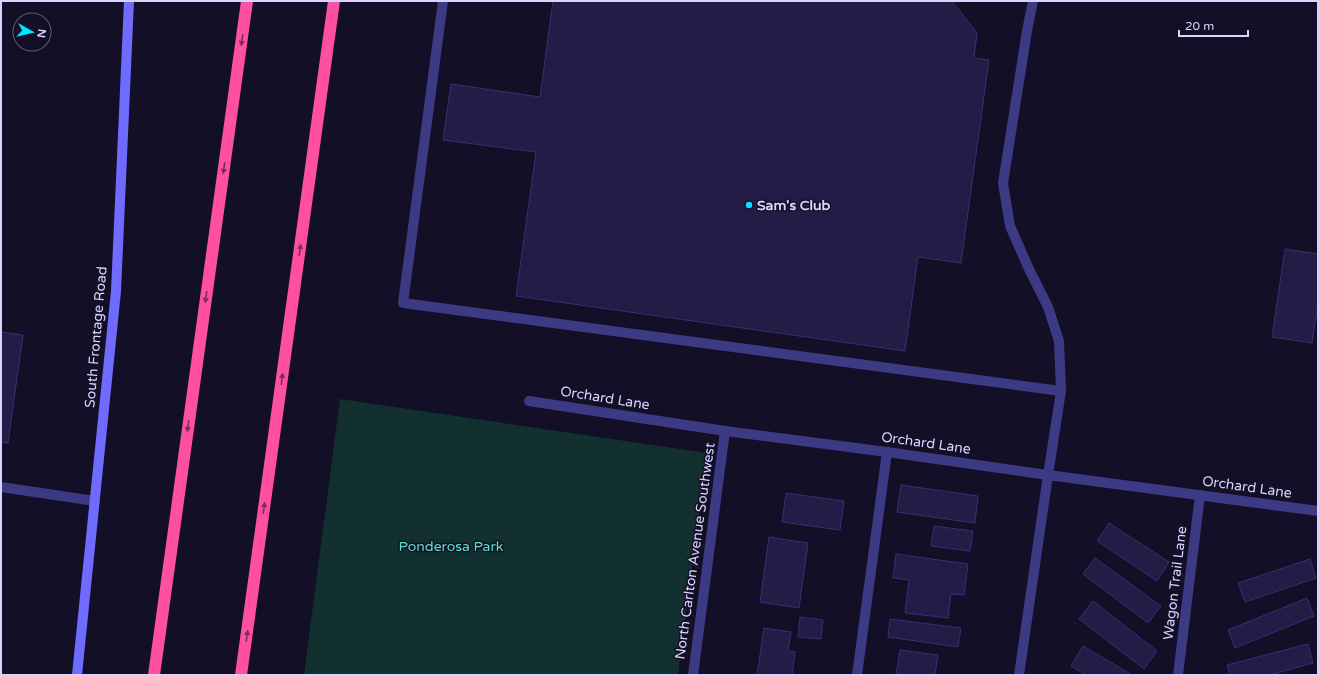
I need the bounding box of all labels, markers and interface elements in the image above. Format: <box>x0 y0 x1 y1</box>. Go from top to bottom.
north arrow <box>12 12 52 52</box>
scale bar <box>1179 12 1248 38</box>
text: 20 m <box>1185 19 1214 33</box>
text: N <box>34 28 48 39</box>
one-way arrow <box>239 34 245 46</box>
one-way arrow <box>221 162 227 174</box>
place label: Sam's Club <box>757 197 831 214</box>
marker: Sam's Club <box>744 200 754 210</box>
one-way arrow <box>297 244 303 256</box>
street label: South Frontage Road <box>81 265 111 409</box>
one-way arrow <box>203 291 209 303</box>
one-way arrow <box>279 373 285 385</box>
street label: Orchard Lane <box>559 383 651 413</box>
one-way arrow <box>185 420 191 432</box>
street label: Orchard Lane <box>880 428 972 458</box>
street label: North Carlton Avenue Southwest <box>671 441 719 661</box>
street label: Orchard Lane <box>1201 472 1293 502</box>
one-way arrow <box>261 502 267 514</box>
street label: Wagon Trail Lane <box>1160 525 1190 641</box>
park label: Ponderosa Park <box>399 538 504 555</box>
one-way arrow <box>244 630 250 642</box>

